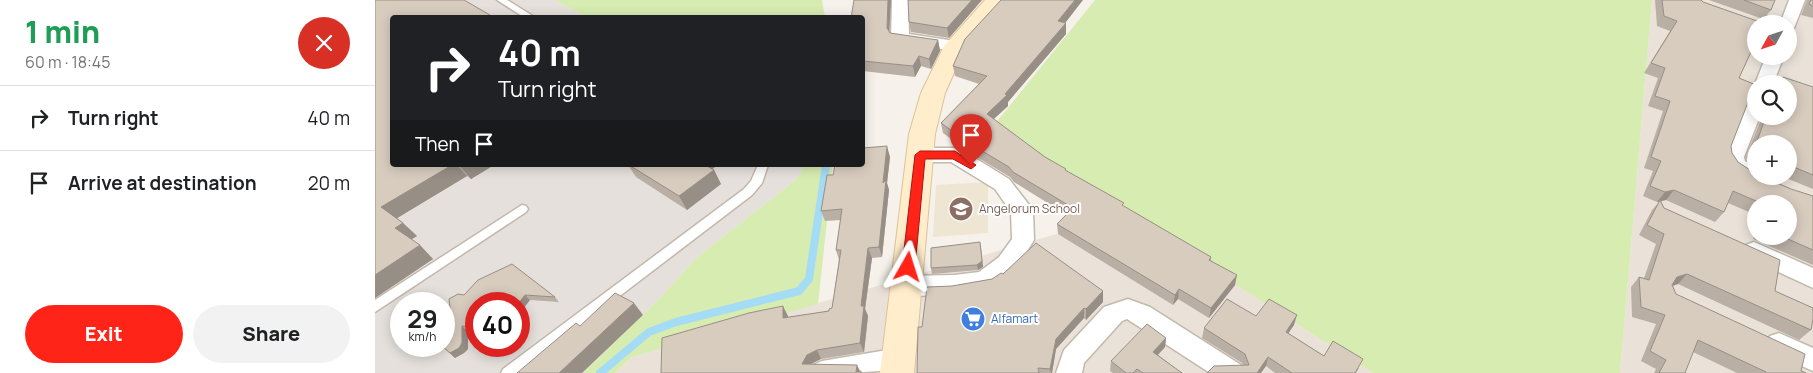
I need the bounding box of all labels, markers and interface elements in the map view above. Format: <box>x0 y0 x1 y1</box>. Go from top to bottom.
text: 1 min <box>25 11 100 52</box>
north arrow <box>1747 15 1797 65</box>
map controls <box>1747 15 1797 245</box>
button: close <box>298 17 350 69</box>
text: 40 m <box>498 29 581 77</box>
icon: right <box>415 35 480 100</box>
text: 60 m · 18:45 <box>25 51 110 73</box>
text: Turn right <box>498 74 596 104</box>
button: search <box>1747 75 1797 125</box>
icon: right <box>25 104 53 132</box>
text: Turn right <box>68 105 158 131</box>
text: 40 m <box>307 105 350 131</box>
pin <box>950 114 992 165</box>
icon: arrive <box>957 121 985 149</box>
icon: arrive <box>470 130 498 158</box>
text: Then <box>415 131 460 157</box>
button: + <box>1747 135 1797 185</box>
icon: arrive <box>25 169 53 197</box>
text: Arrive at destination <box>68 170 257 196</box>
text: 20 m <box>308 170 350 196</box>
button: − <box>1747 195 1797 245</box>
school or university icon: Angelorum School <box>948 196 974 222</box>
place label: Angelorum School <box>979 200 1080 217</box>
position arrow <box>881 240 933 292</box>
speed limit sign: 40 <box>465 292 530 357</box>
text: 29 <box>407 301 438 336</box>
button: Exit <box>25 305 183 363</box>
button: Share <box>193 305 350 363</box>
supermarket icon: Alfamart <box>960 306 986 332</box>
place label: Alfamart <box>991 310 1038 327</box>
text: km/h <box>409 328 436 345</box>

